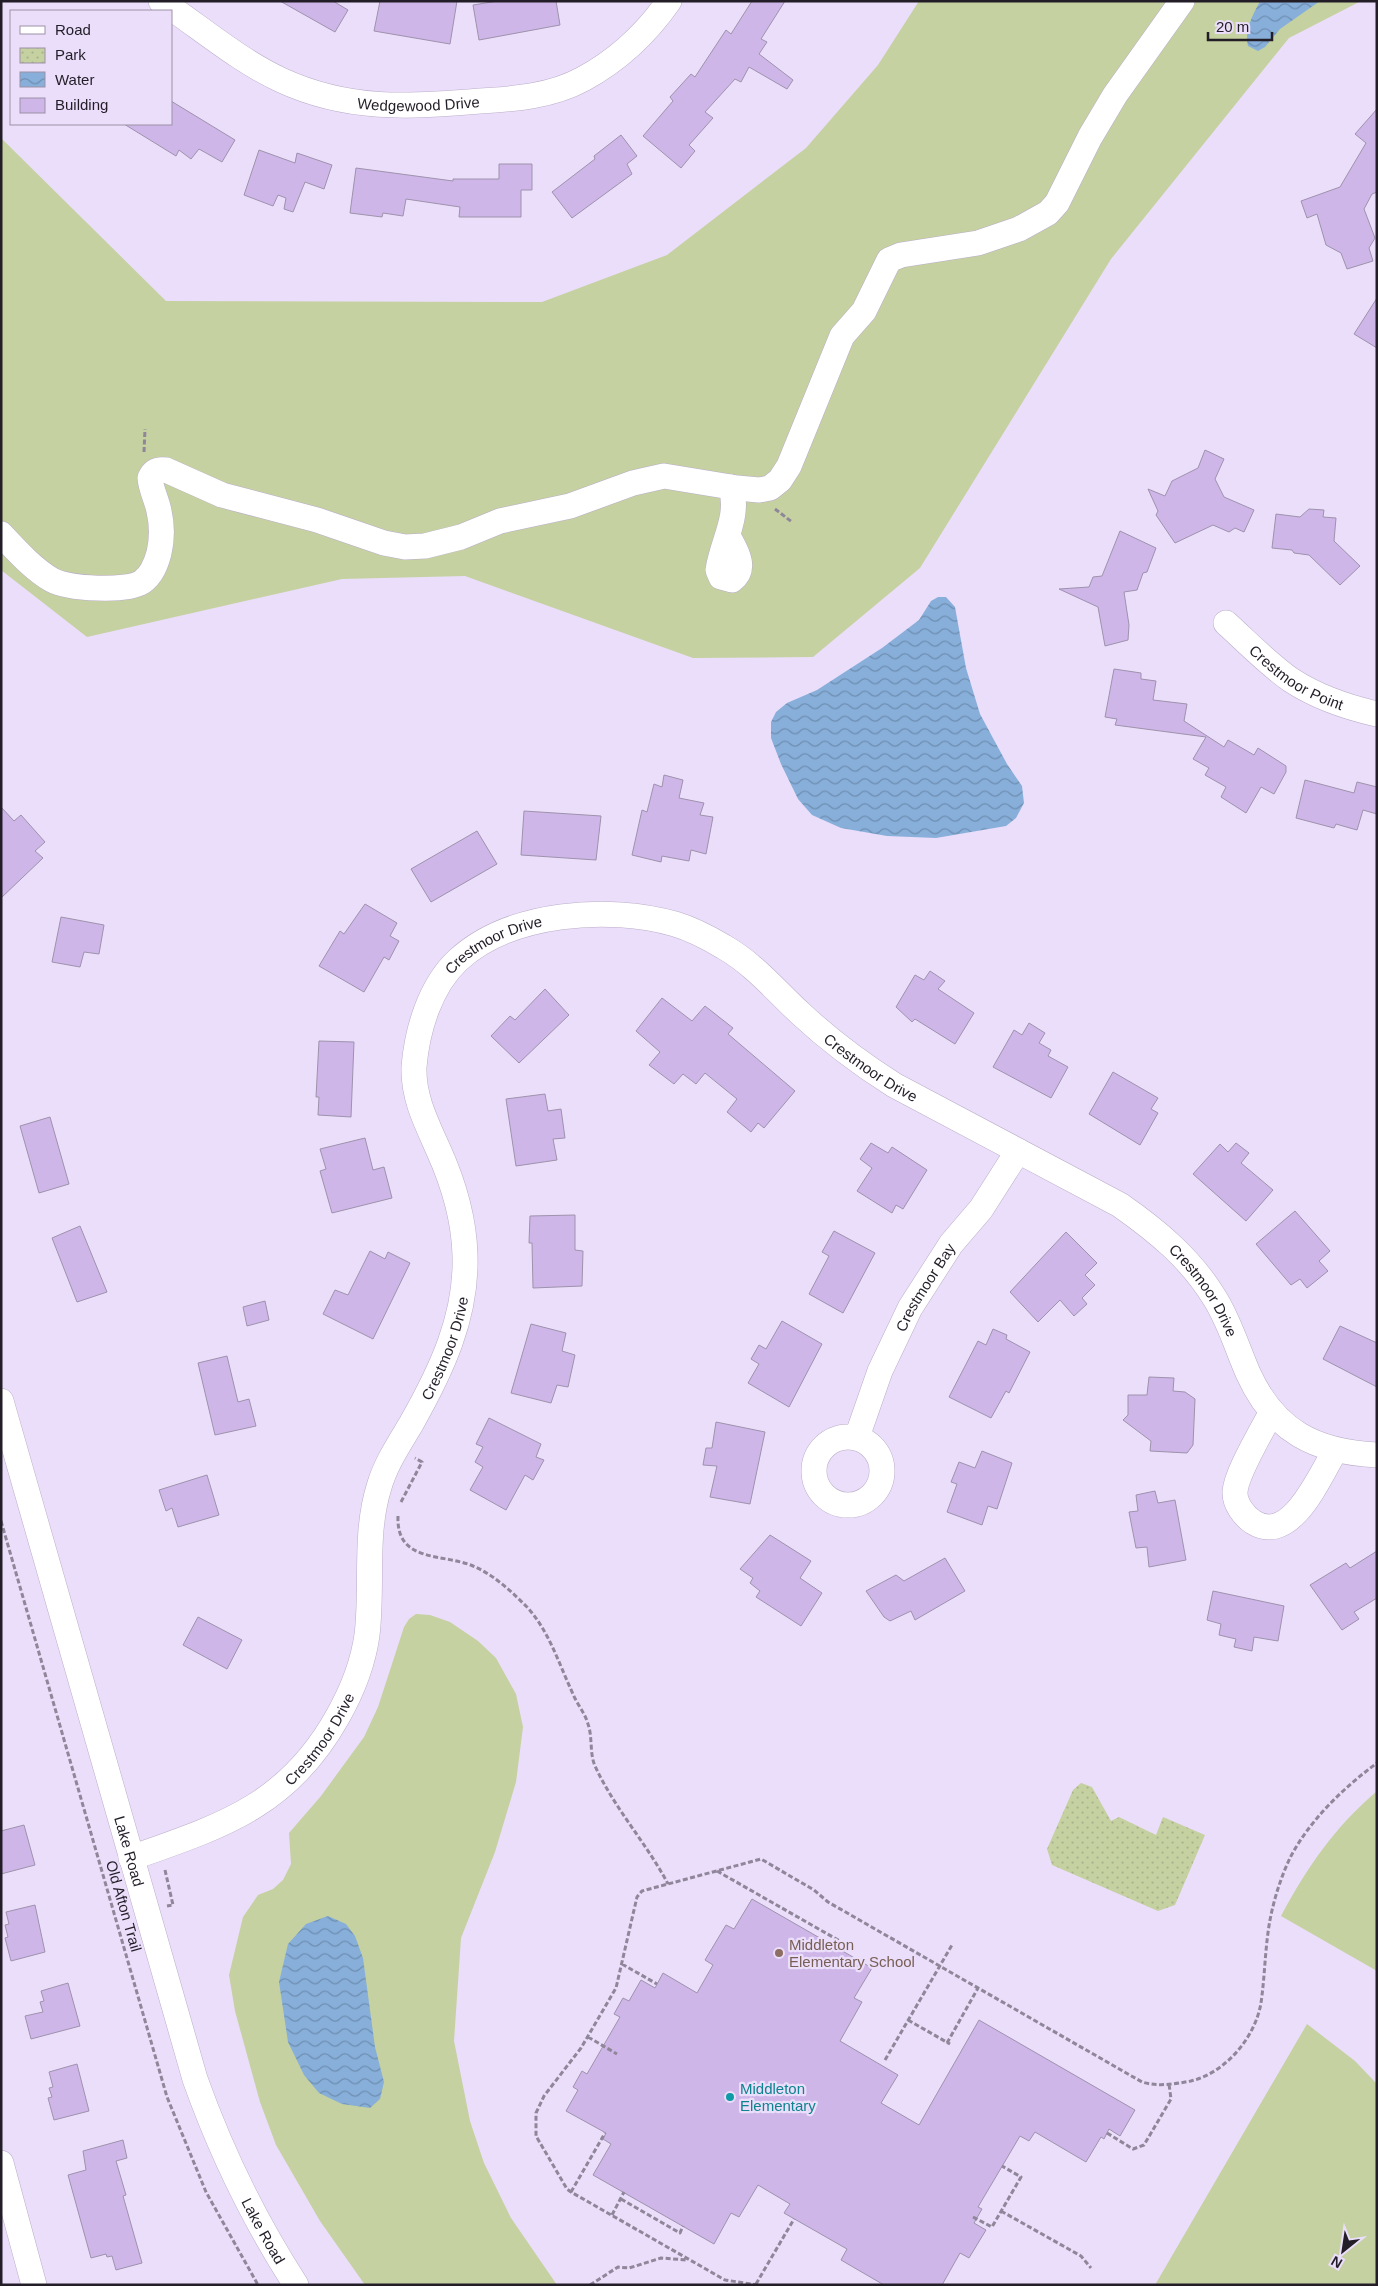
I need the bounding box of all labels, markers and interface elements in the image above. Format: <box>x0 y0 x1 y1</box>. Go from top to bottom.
legend <box>10 10 172 125</box>
scale bar <box>1208 10 1272 42</box>
text: 20 m <box>1216 18 1249 35</box>
text: Road <box>55 21 91 38</box>
text: Park <box>55 46 86 63</box>
text: Water <box>55 71 94 88</box>
street label: Wedgewood Drive <box>357 93 480 114</box>
text: Building <box>55 96 108 113</box>
street label: Crestmoor Point <box>1246 641 1347 713</box>
street label: Crestmoor Drive <box>441 912 544 977</box>
street label: Crestmoor Drive <box>821 1030 921 1105</box>
street label: Crestmoor Bay <box>892 1240 958 1334</box>
street label: Crestmoor Drive <box>1166 1240 1241 1339</box>
street label: Crestmoor Drive <box>417 1295 471 1403</box>
street label: Crestmoor Drive <box>281 1690 357 1788</box>
street label: Lake Road <box>112 1814 148 1888</box>
street label: Old Afton Trail <box>103 1858 145 1954</box>
place label: Middleton Elementary School <box>789 1936 915 1970</box>
marker: Middleton Elementary School <box>773 1947 785 1959</box>
place label: Middleton Elementary <box>740 2080 816 2114</box>
marker: Middleton Elementary <box>724 2091 736 2103</box>
street label: Lake Road <box>239 2195 289 2267</box>
north arrow <box>1318 2226 1368 2276</box>
text: N <box>1328 2253 1345 2272</box>

